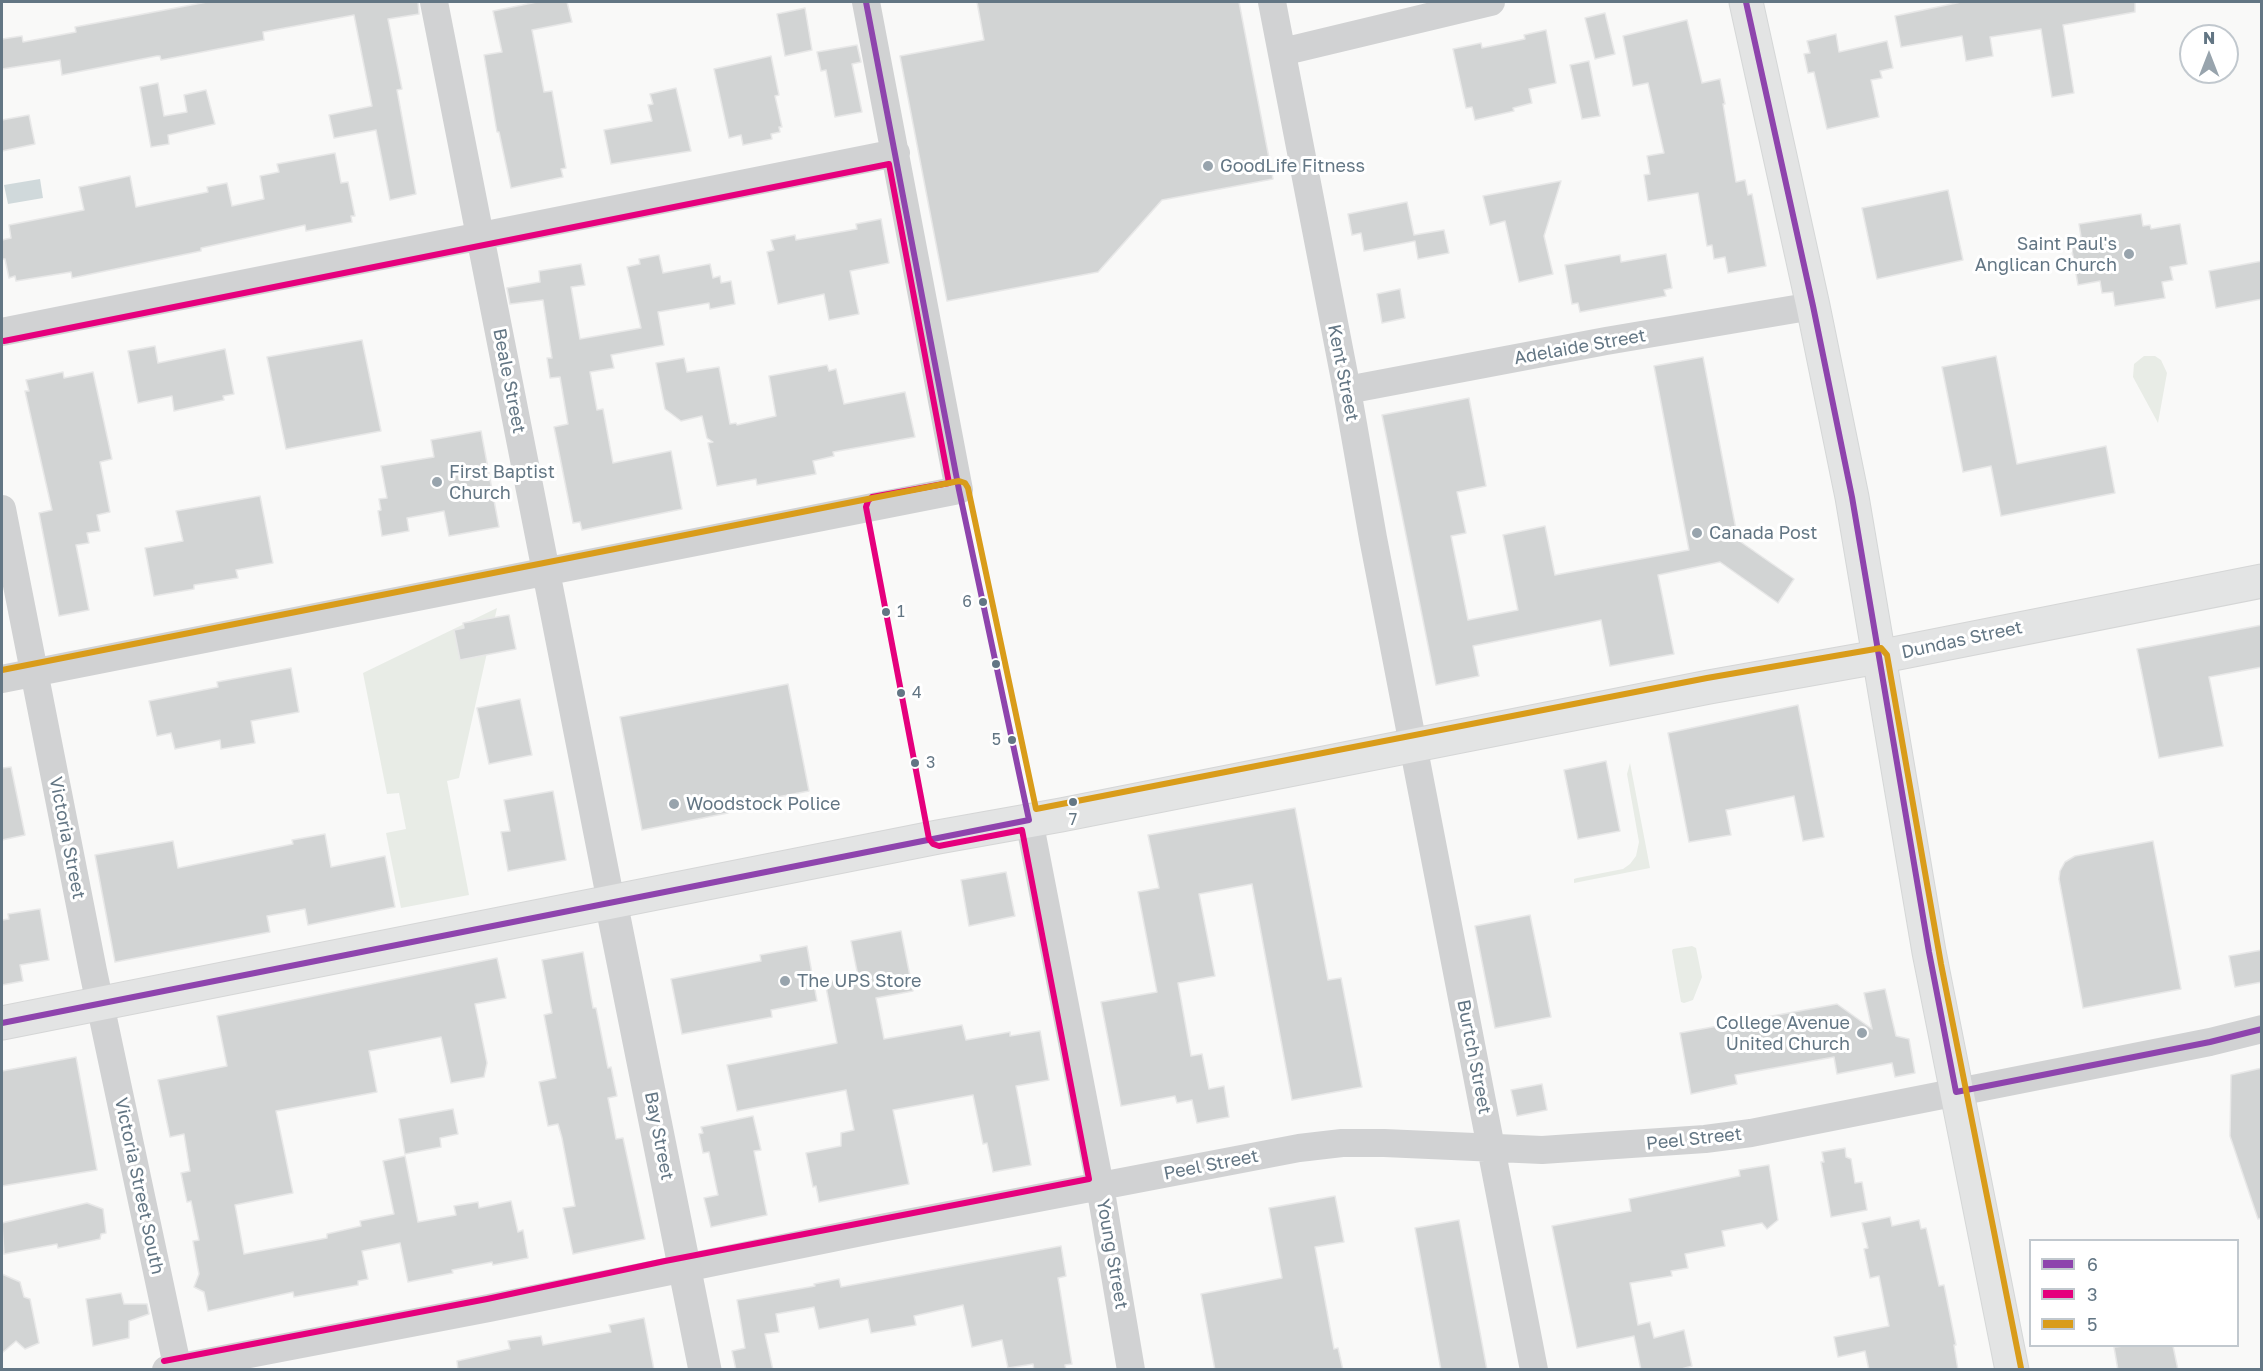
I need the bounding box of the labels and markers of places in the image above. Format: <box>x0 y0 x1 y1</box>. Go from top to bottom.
place label: GoodLife Fitness <box>1220 155 1365 177</box>
marker: GoodLife Fitness <box>1201 159 1215 173</box>
place label: Saint Paul's Anglican Church <box>1975 233 2117 276</box>
marker: Saint Paul's Anglican Church <box>2122 247 2136 261</box>
place label: First Baptist Church <box>449 461 555 504</box>
marker: First Baptist Church <box>430 475 444 489</box>
place label: Canada Post <box>1709 522 1818 544</box>
marker: Canada Post <box>1690 526 1704 540</box>
place label: 6 <box>962 592 972 612</box>
marker: 6 <box>977 596 989 608</box>
place label: 1 <box>897 602 905 622</box>
marker: 1 <box>880 606 892 618</box>
unlabelled marker <box>990 658 1002 670</box>
place label: 4 <box>912 683 922 703</box>
marker: 4 <box>895 687 907 699</box>
place label: 5 <box>992 730 1001 750</box>
marker: 5 <box>1006 734 1018 746</box>
place label: 3 <box>926 753 935 773</box>
marker: 3 <box>909 757 921 769</box>
place label: Woodstock Police <box>686 793 840 815</box>
marker: 7 <box>1067 796 1079 808</box>
marker: Woodstock Police <box>667 797 681 811</box>
place label: 7 <box>1069 810 1077 830</box>
place label: The UPS Store <box>797 970 922 992</box>
marker: The UPS Store <box>778 974 792 988</box>
place label: College Avenue United Church <box>1716 1012 1850 1054</box>
marker: College Avenue United Church <box>1855 1026 1869 1040</box>

